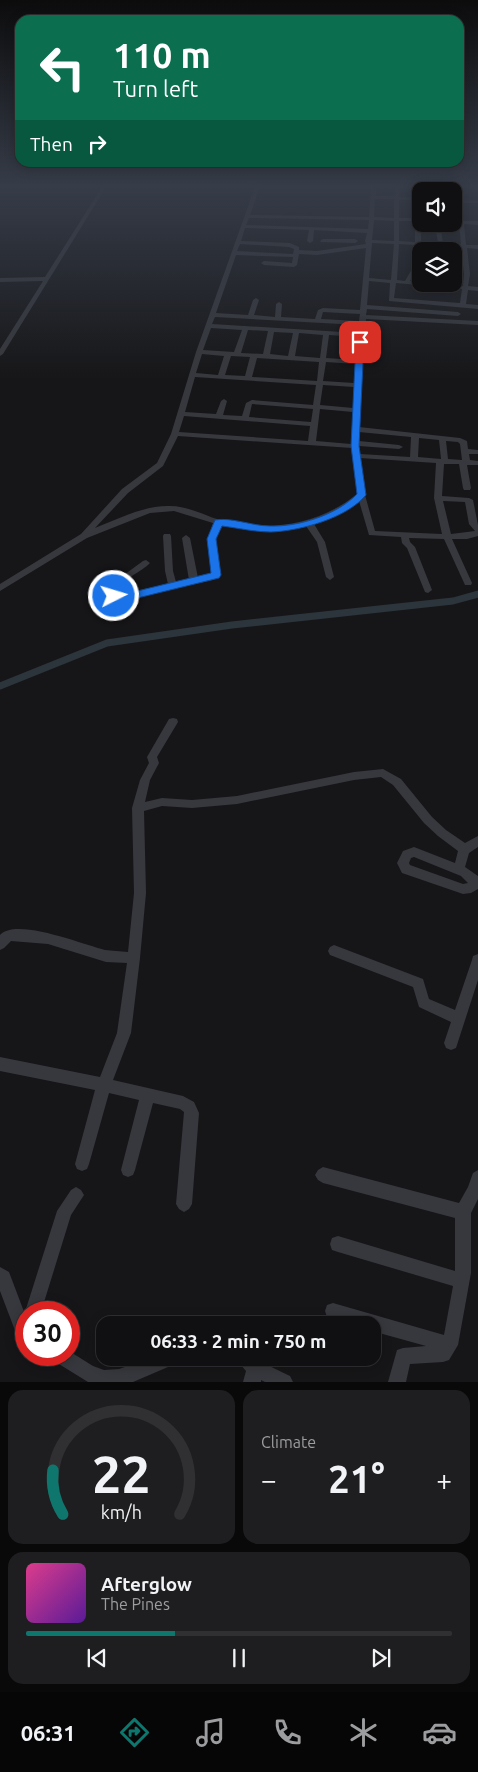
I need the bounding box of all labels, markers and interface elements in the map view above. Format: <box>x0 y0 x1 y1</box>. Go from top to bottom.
icon: left <box>30 35 95 100</box>
text: 110 m <box>113 35 211 75</box>
text: Turn left <box>113 76 198 101</box>
icon: right <box>83 130 111 158</box>
text: Then <box>30 133 73 155</box>
map controls <box>412 182 462 292</box>
button: sound <box>412 182 462 232</box>
button: layers <box>412 242 462 292</box>
pin <box>339 321 381 363</box>
icon: arrive <box>346 328 374 356</box>
position arrow <box>87 569 139 621</box>
speed limit sign: 30 <box>15 1301 80 1366</box>
text: 06:33 · 2 min · 750 m <box>151 1330 326 1352</box>
text: Climate <box>261 1433 316 1451</box>
text: 22 <box>92 1445 151 1503</box>
text: 21° <box>328 1458 385 1500</box>
text: − <box>261 1464 277 1495</box>
text: + <box>436 1464 452 1495</box>
text: km/h <box>101 1502 142 1522</box>
text: Afterglow <box>101 1573 192 1595</box>
text: The Pines <box>101 1595 170 1613</box>
icon: previous <box>83 1644 111 1672</box>
icon: pause <box>225 1644 253 1672</box>
icon: next <box>367 1644 395 1672</box>
icon: directions <box>117 1715 152 1750</box>
icon: music <box>193 1715 228 1750</box>
icon: phone <box>270 1715 305 1750</box>
icon: climate <box>346 1715 381 1750</box>
icon: car <box>422 1715 457 1750</box>
text: 06:31 <box>21 1720 76 1745</box>

